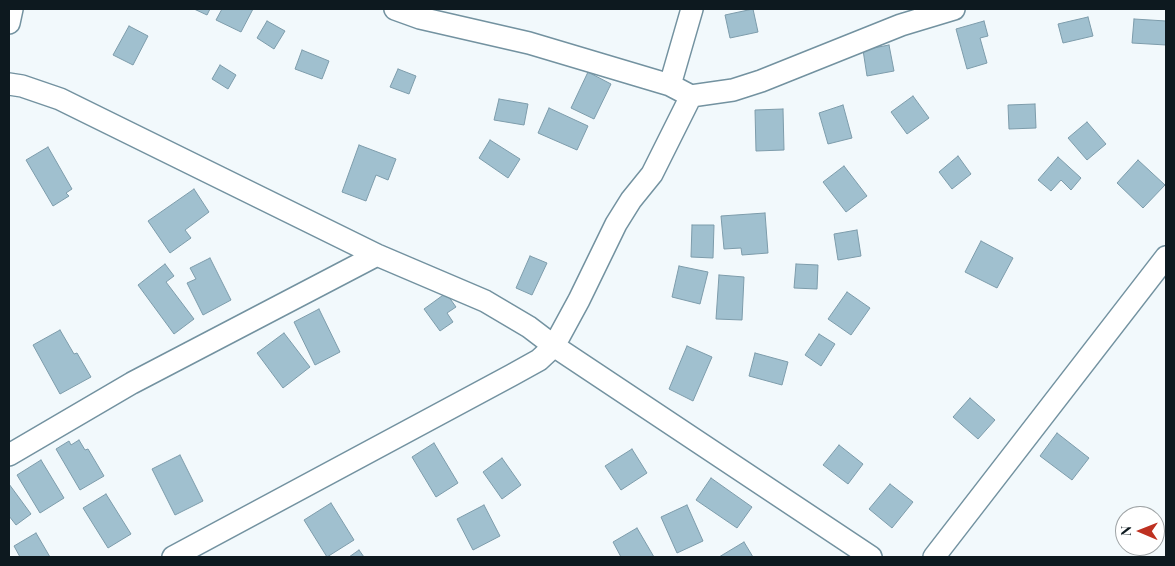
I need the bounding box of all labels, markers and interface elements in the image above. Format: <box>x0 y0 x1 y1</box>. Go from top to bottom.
north arrow <box>1115 506 1165 556</box>
text: N <box>1116 526 1135 536</box>

